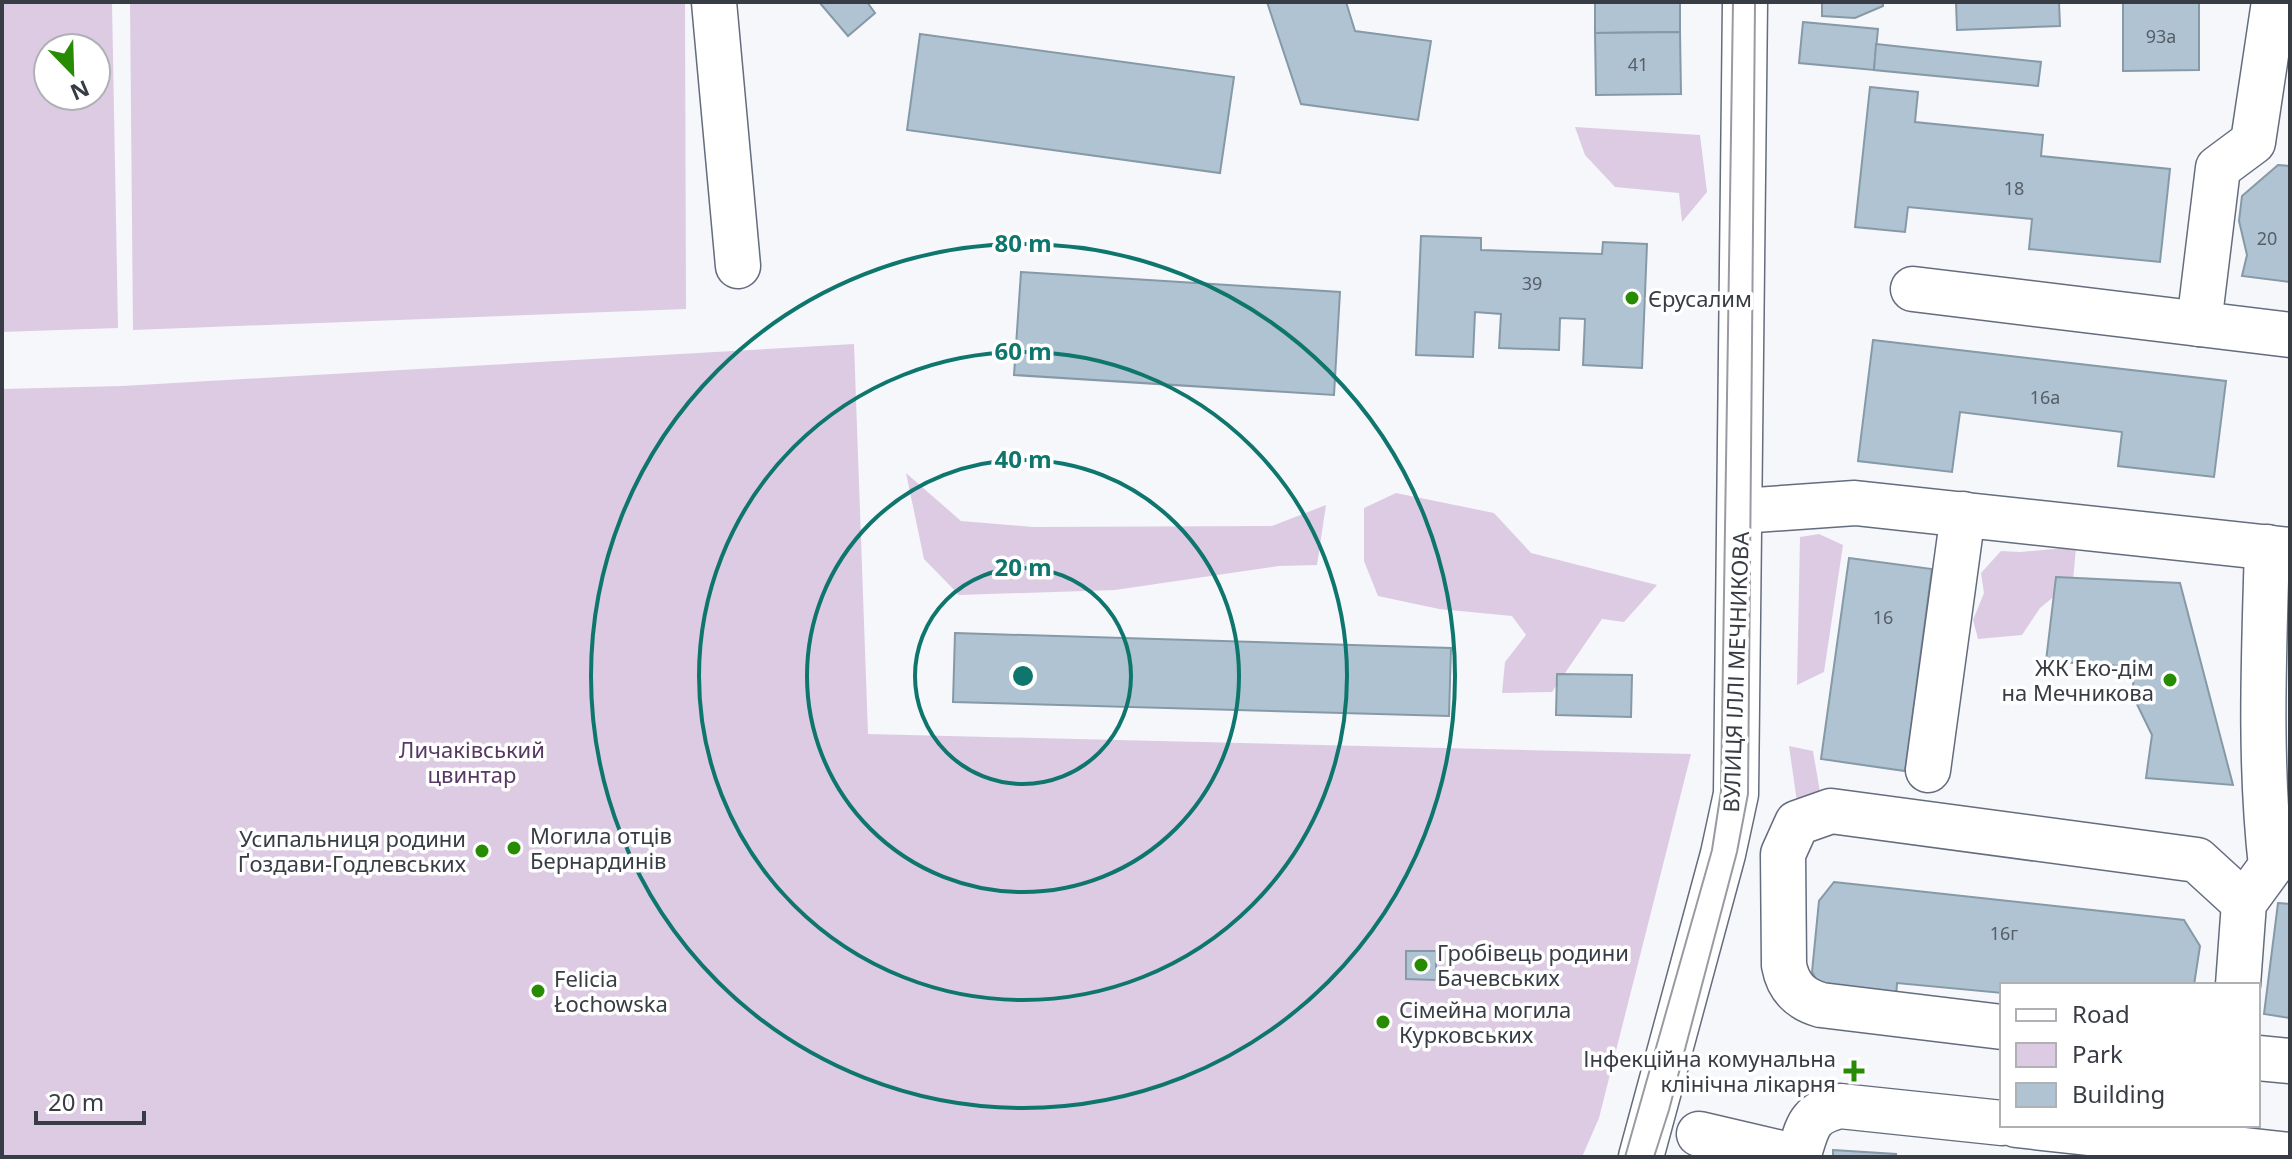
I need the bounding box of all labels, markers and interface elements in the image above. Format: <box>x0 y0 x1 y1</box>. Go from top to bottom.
house number: 93а <box>2146 24 2176 48</box>
north arrow <box>32 32 112 112</box>
house number: 41 <box>1628 52 1648 76</box>
text: N <box>66 74 94 109</box>
house number: 18 <box>2004 176 2024 200</box>
text: 80 m <box>994 226 1052 259</box>
house number: 20 <box>2257 226 2277 250</box>
house number: 39 <box>1522 271 1542 295</box>
place label: Єрусалим <box>1648 283 1752 313</box>
marker: Єрусалим <box>1623 289 1641 307</box>
text: 60 m <box>994 334 1052 367</box>
house number: 16а <box>2030 385 2060 409</box>
text: 40 m <box>994 442 1052 475</box>
street label: ВУЛИЦЯ ІЛЛІ МЕЧНИКОВА <box>1715 530 1755 813</box>
text: 20 m <box>994 550 1052 583</box>
house number: 16 <box>1873 605 1893 629</box>
place label: ЖК Еко-дім на Мечникова <box>2002 652 2154 707</box>
centre of rings <box>1009 662 1037 690</box>
marker: ЖК Еко-дім на Мечникова <box>2161 671 2179 689</box>
park label: Личаківський цвинтар <box>399 734 545 789</box>
place label: Могила отців Бернардинів <box>530 820 672 875</box>
place label: Усипальниця родини Ґоздави-Годлевських <box>238 823 467 878</box>
marker: Могила отців Бернардинів <box>505 839 523 857</box>
marker: Усипальниця родини Ґоздави-Годлевських <box>473 842 491 860</box>
house number: 16г <box>1990 921 2018 945</box>
place label: Гробівець родини Бачевських <box>1437 937 1629 992</box>
marker: Гробівець родини Бачевських <box>1412 956 1430 974</box>
place label: Felicia Łochowska <box>554 963 668 1018</box>
marker: Felicia Łochowska <box>529 982 547 1000</box>
legend <box>2000 983 2260 1127</box>
place label: Сімейна могила Курковських <box>1399 994 1571 1049</box>
text: Road <box>2072 997 2130 1030</box>
marker: Сімейна могила Курковських <box>1374 1013 1392 1031</box>
text: Park <box>2072 1037 2123 1070</box>
place label: Інфекційна комунальна клінічна лікарня <box>1583 1043 1836 1098</box>
marker: Інфекційна комунальна клінічна лікарня <box>1843 1060 1865 1082</box>
scale bar <box>36 1075 144 1125</box>
text: Building <box>2072 1077 2165 1110</box>
text: 20 m <box>48 1085 104 1118</box>

